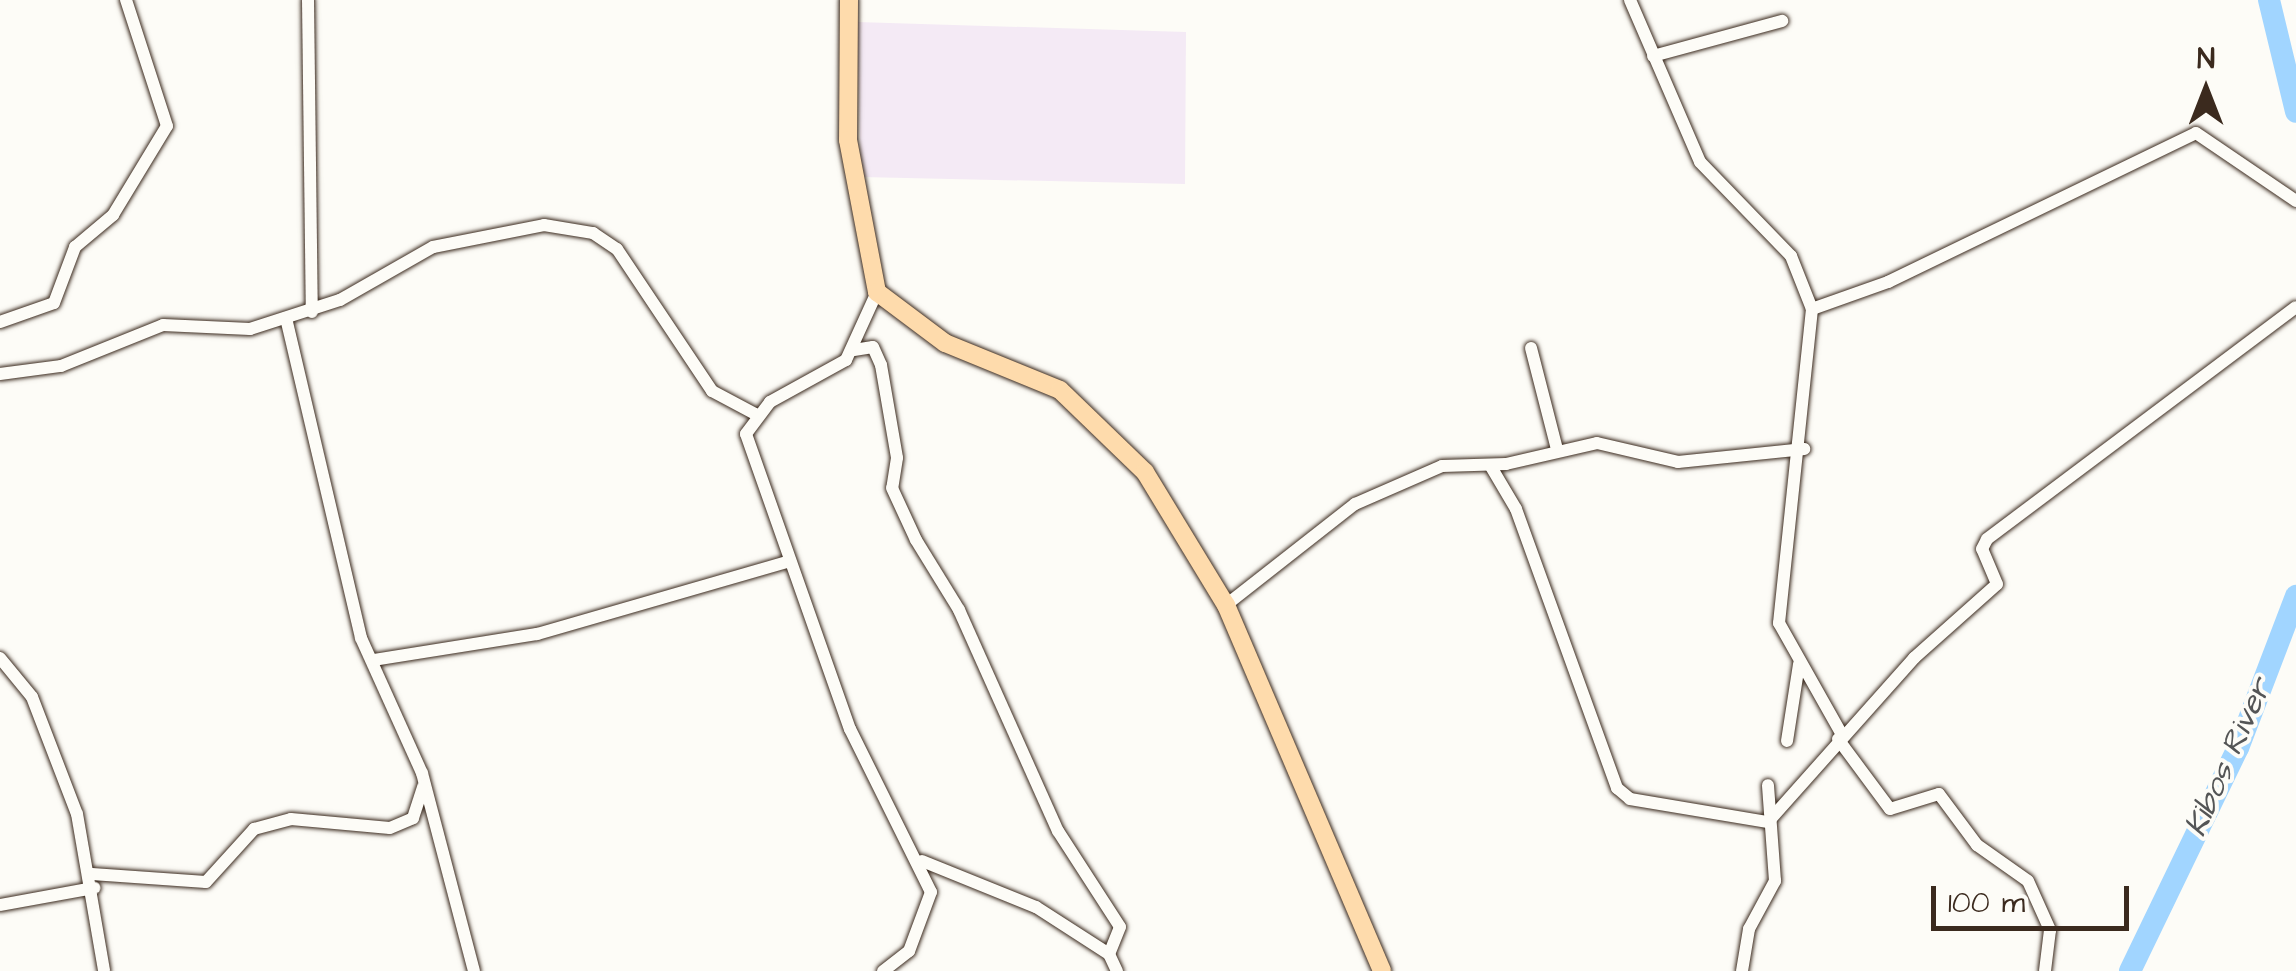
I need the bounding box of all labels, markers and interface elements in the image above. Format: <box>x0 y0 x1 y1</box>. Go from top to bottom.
north arrow <box>2156 40 2256 140</box>
text: N <box>2197 40 2215 79</box>
water label: Kibos River <box>2177 673 2281 843</box>
scale bar <box>1936 866 2134 928</box>
text: 100 m <box>1948 882 2025 924</box>

